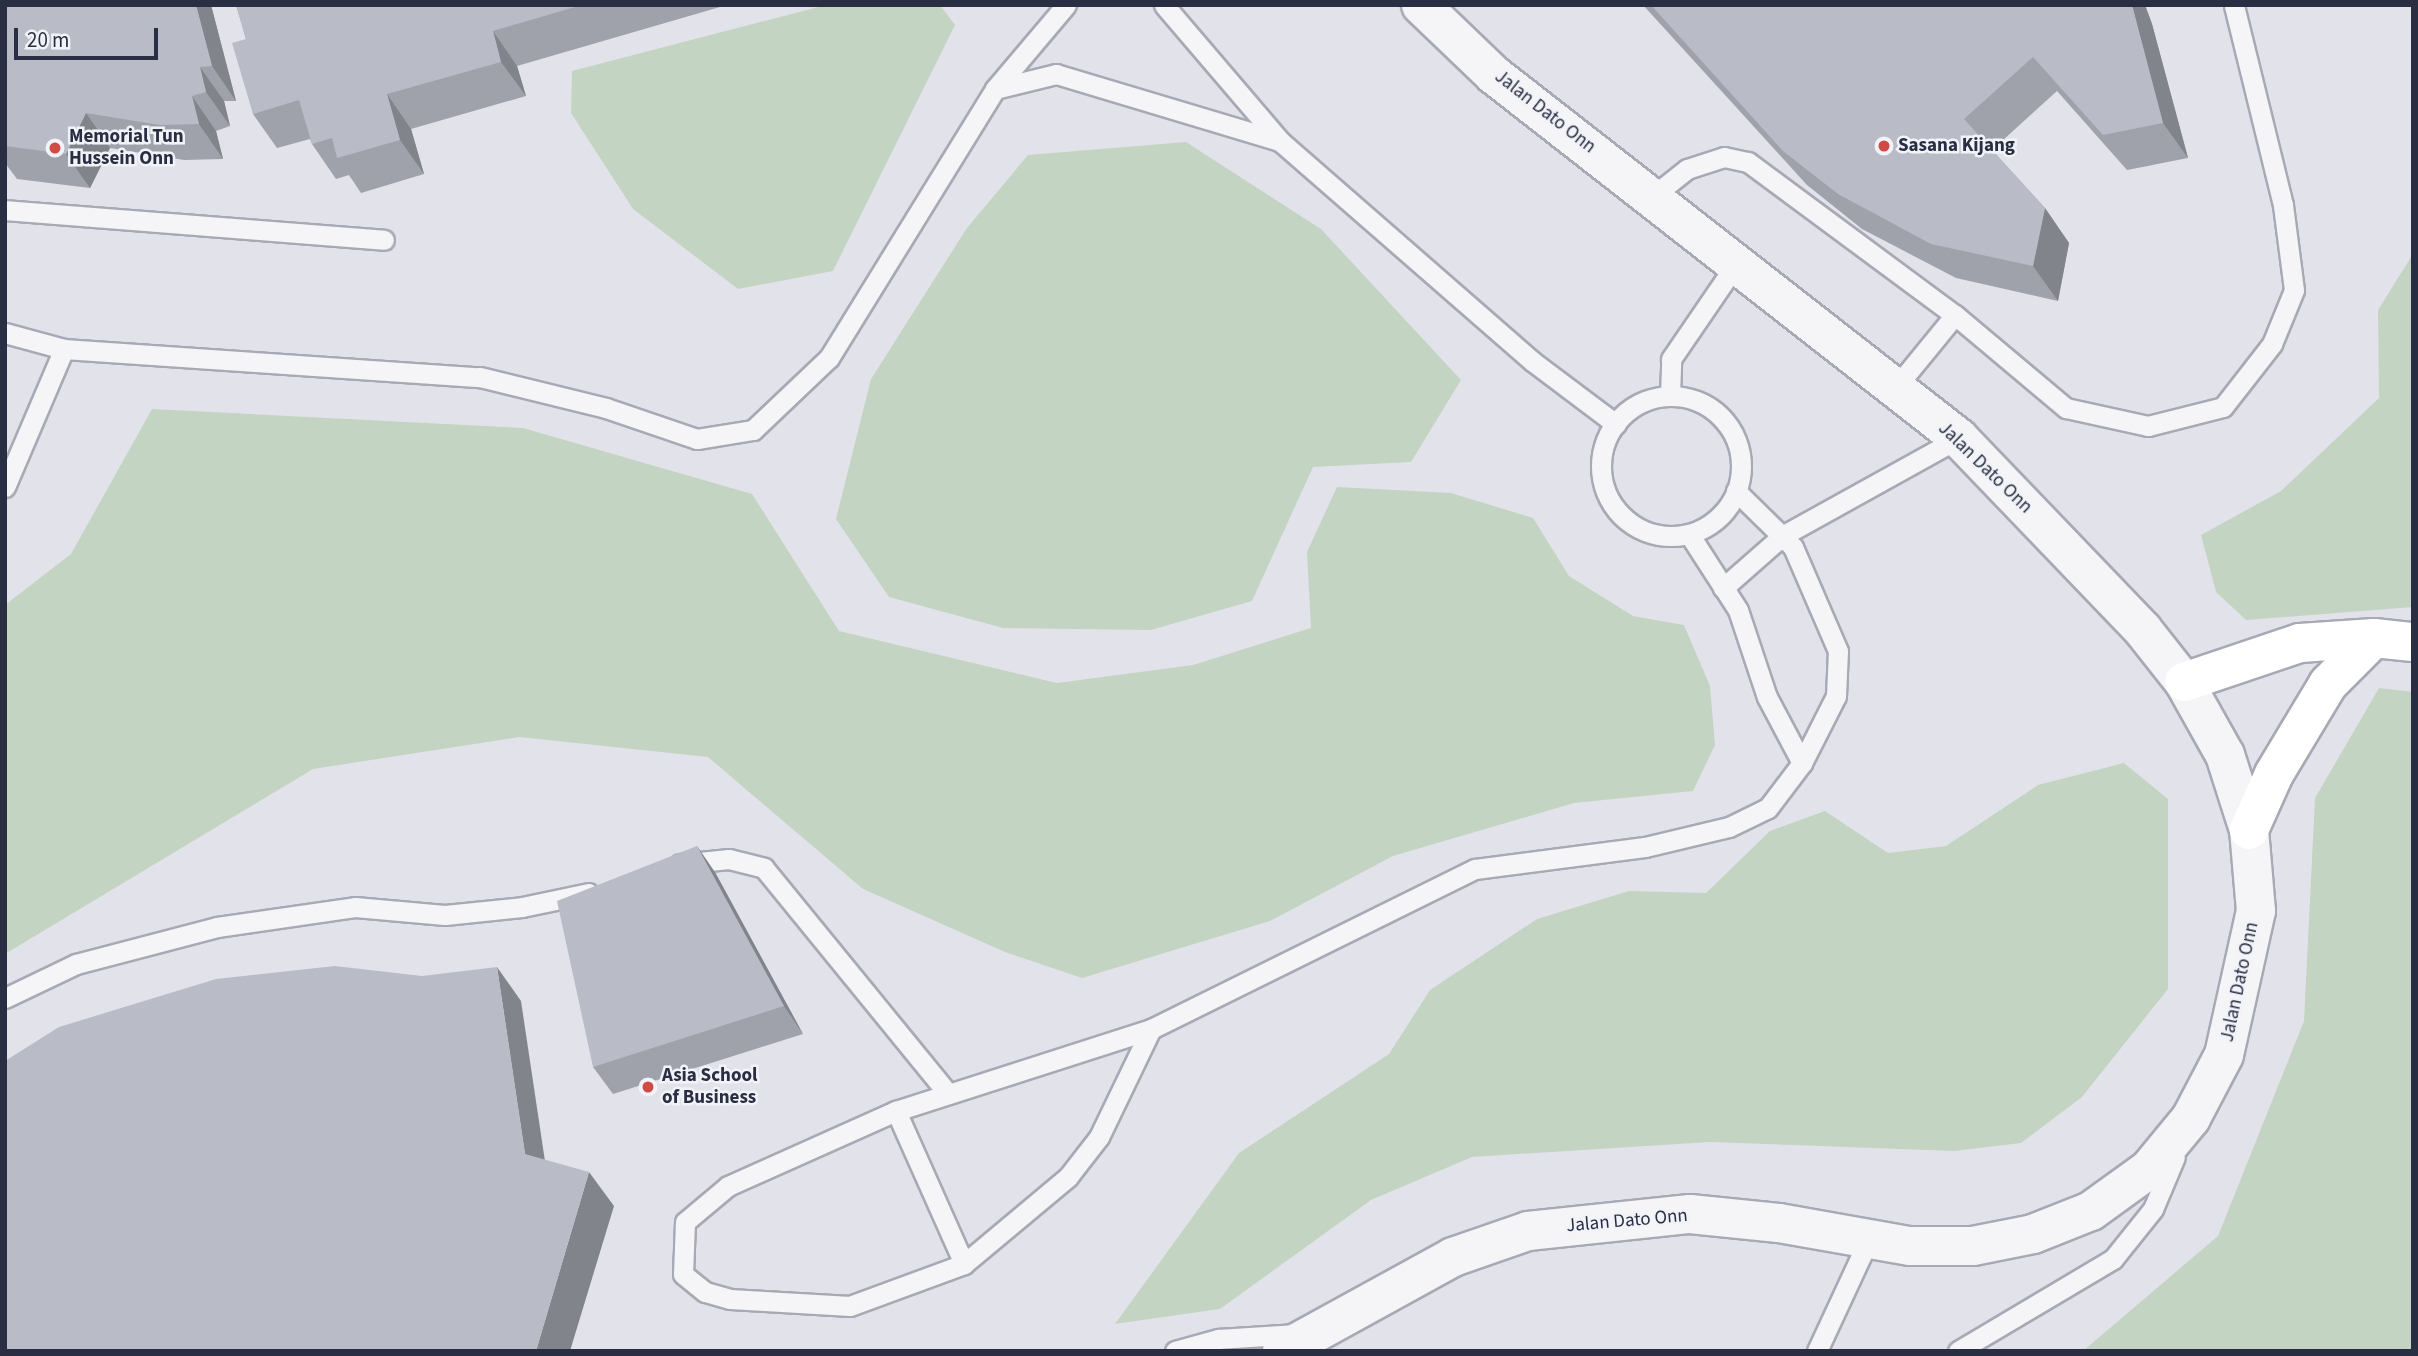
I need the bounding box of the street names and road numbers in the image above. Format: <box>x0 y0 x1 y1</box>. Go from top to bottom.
street label: Jalan Dato Onn <box>1490 65 1600 159</box>
street label: Jalan Dato Onn <box>1933 417 2037 519</box>
street label: Jalan Dato Onn <box>2216 920 2264 1044</box>
street label: Jalan Dato Onn <box>1565 1204 1689 1238</box>

